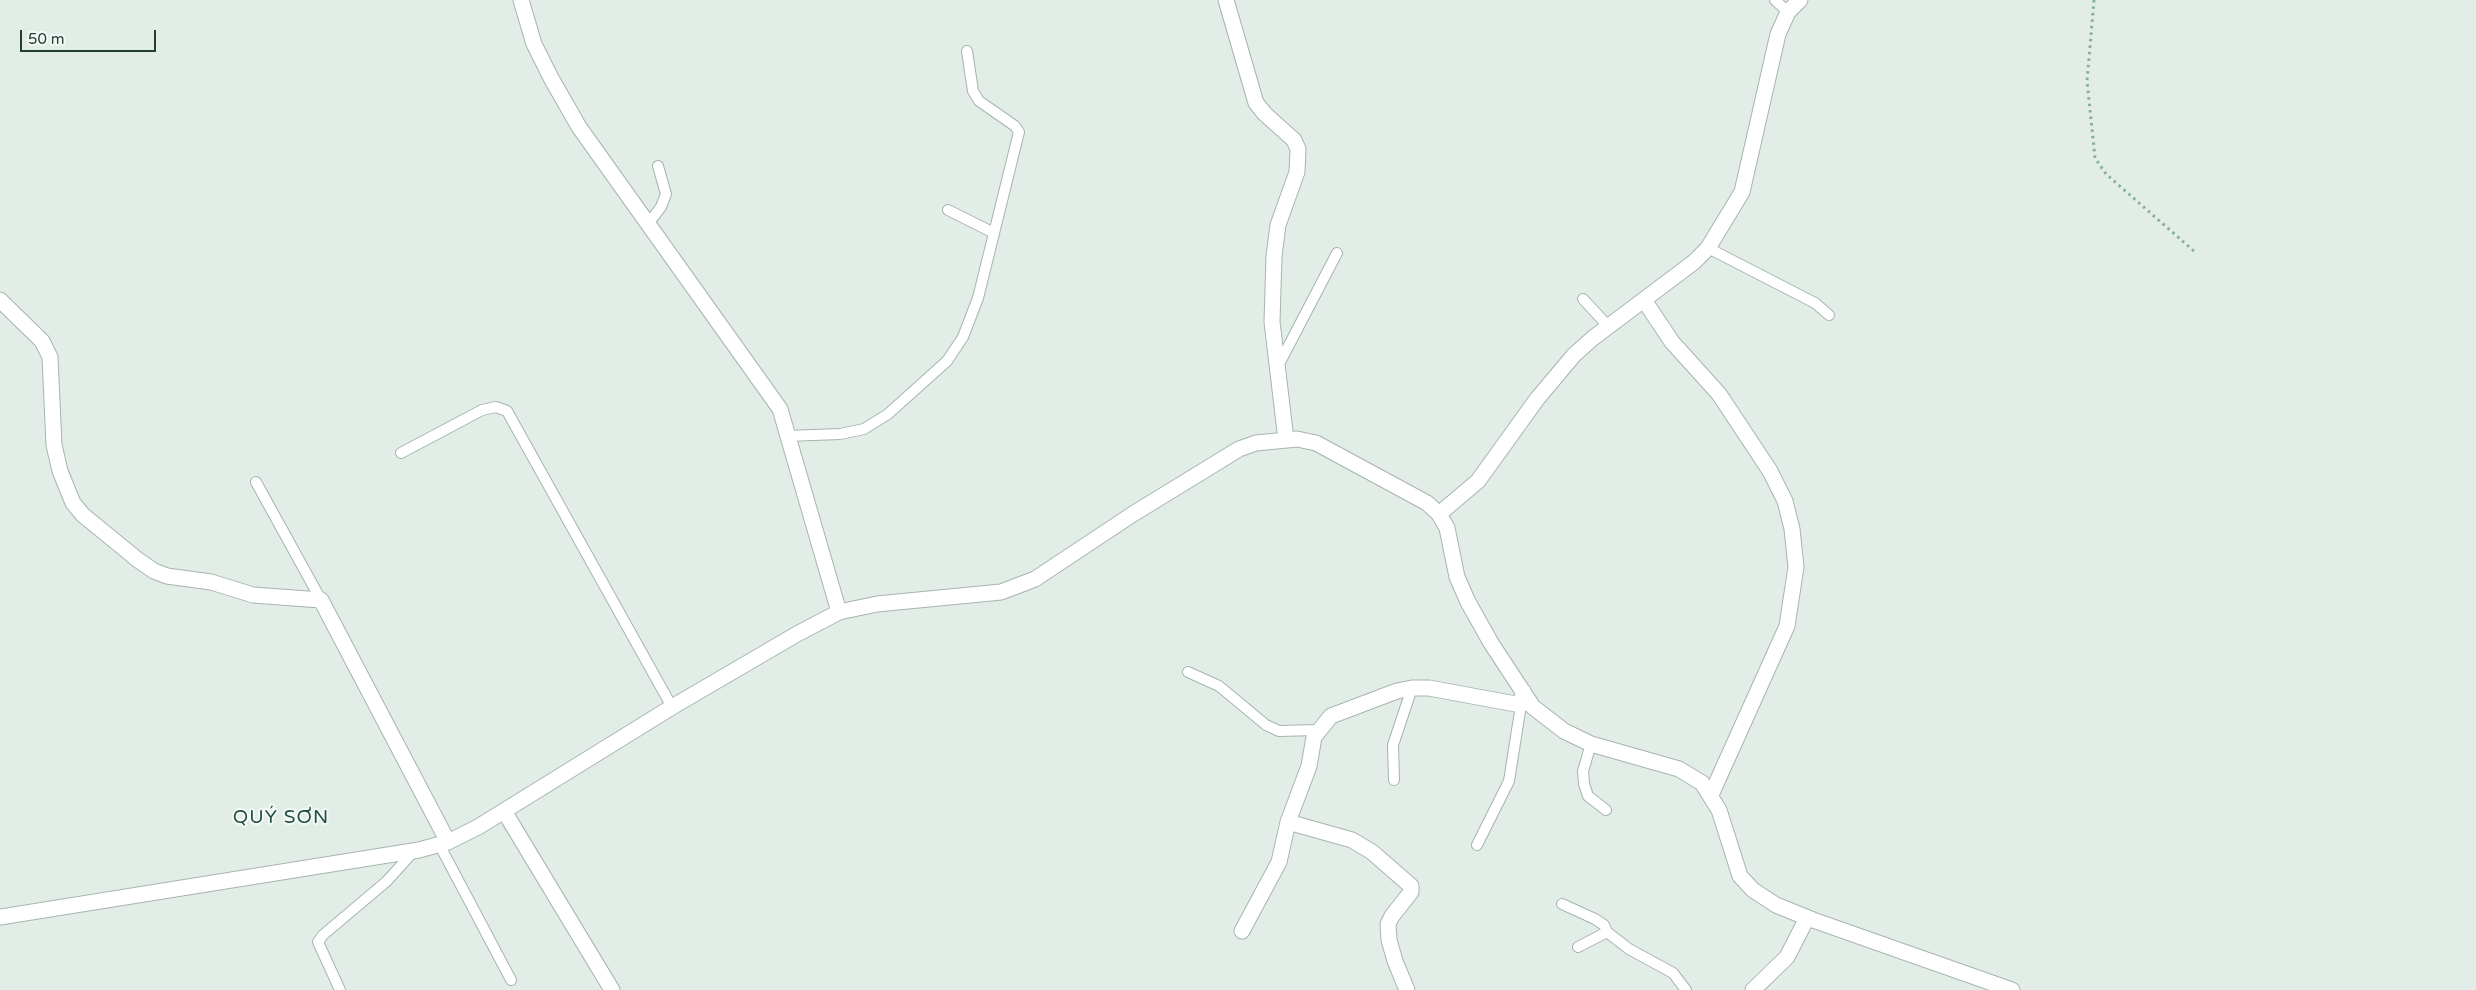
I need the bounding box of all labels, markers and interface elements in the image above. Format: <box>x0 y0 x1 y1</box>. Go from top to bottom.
scale bar <box>22 20 159 52</box>
text: 50 m <box>28 30 65 48</box>
district label: QUÝ SƠN <box>232 807 330 829</box>

